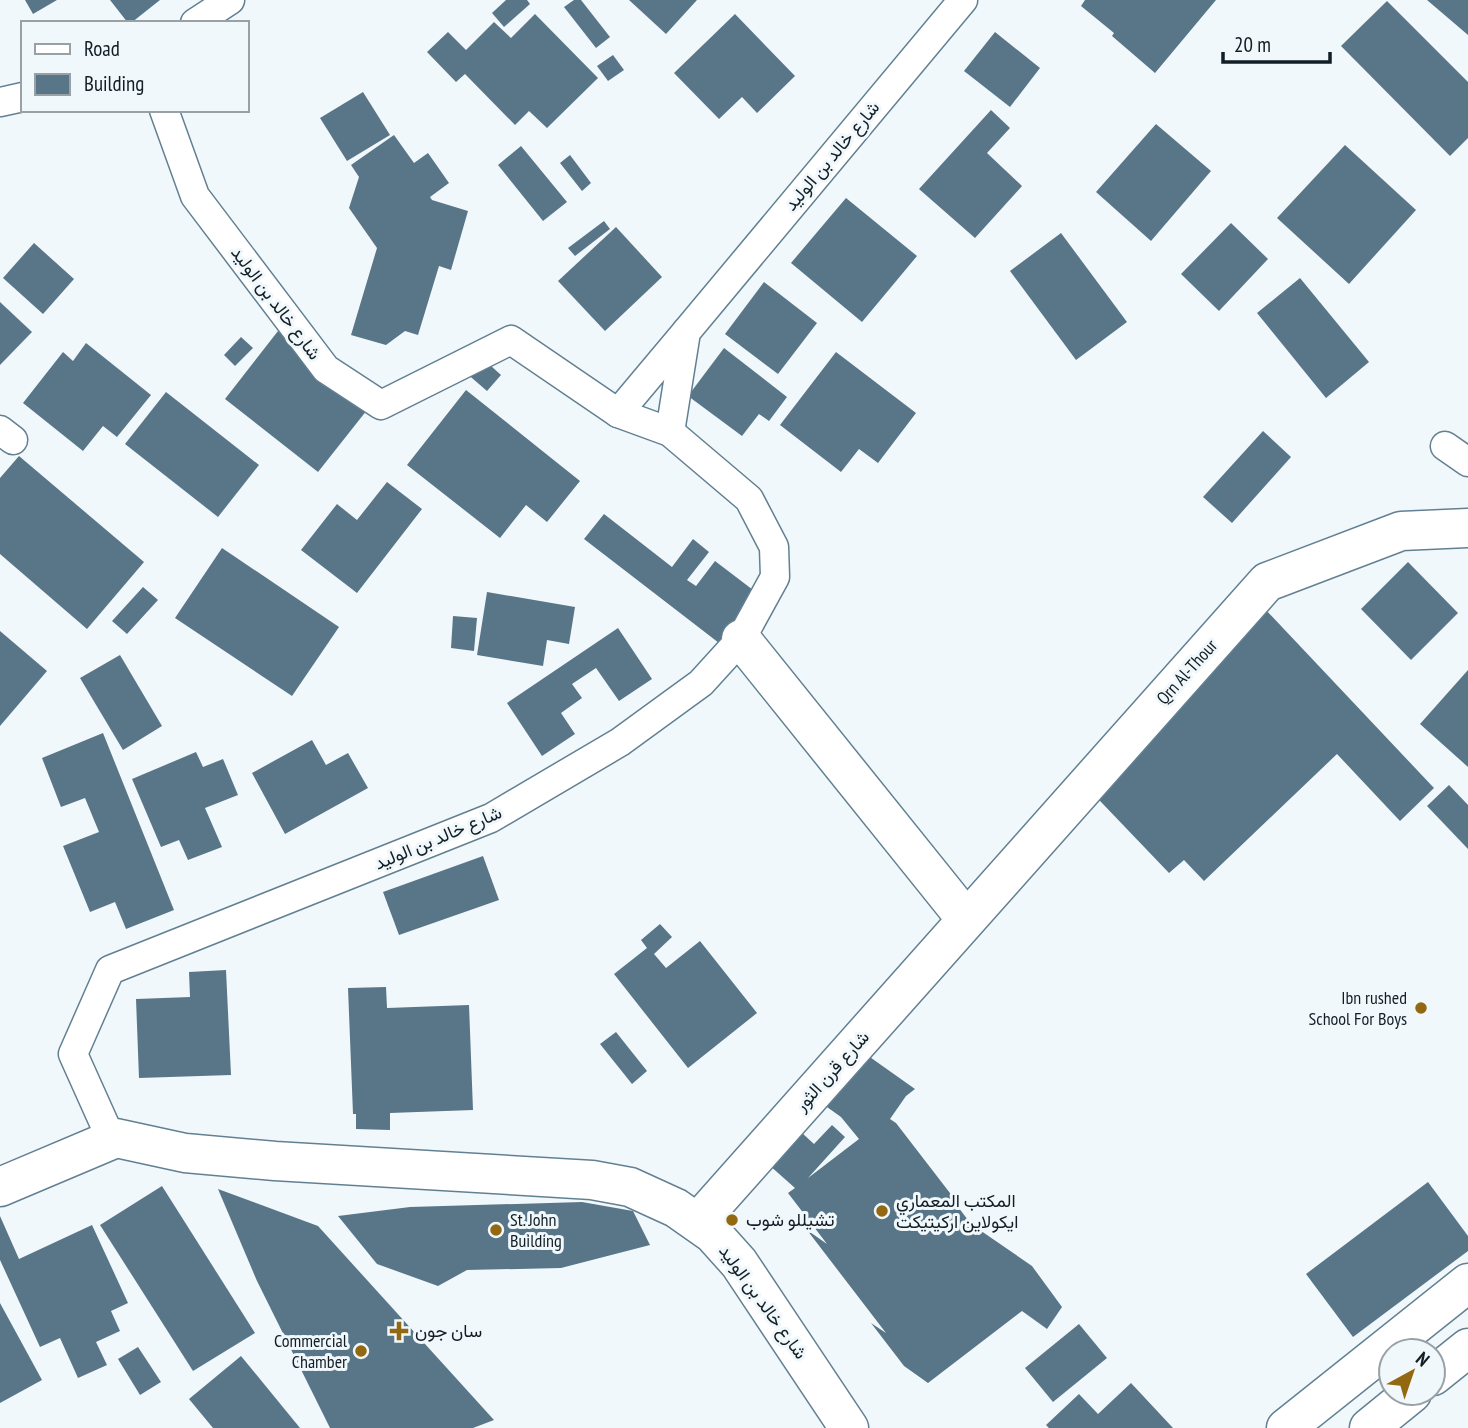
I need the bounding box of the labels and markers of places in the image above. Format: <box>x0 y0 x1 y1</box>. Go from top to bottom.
place label: Ibn rushed School For Boys <box>1309 986 1407 1030</box>
marker: Ibn rushed School For Boys <box>1413 1000 1429 1016</box>
place label: المكتب المعماري ايكولاين اركيتيكت <box>896 1189 1018 1233</box>
marker: المكتب المعماري ايكولاين اركيتيكت <box>874 1203 890 1219</box>
place label: St. John Building <box>510 1208 562 1252</box>
place label: تشيللو شوب <box>746 1208 834 1231</box>
marker: تشيللو شوب <box>724 1212 740 1228</box>
marker: St. John Building <box>488 1222 504 1238</box>
place label: سان جون <box>415 1319 482 1342</box>
marker: سان جون <box>389 1321 409 1341</box>
place label: Commercial Chamber <box>274 1329 348 1373</box>
marker: Commercial Chamber <box>353 1343 369 1359</box>

